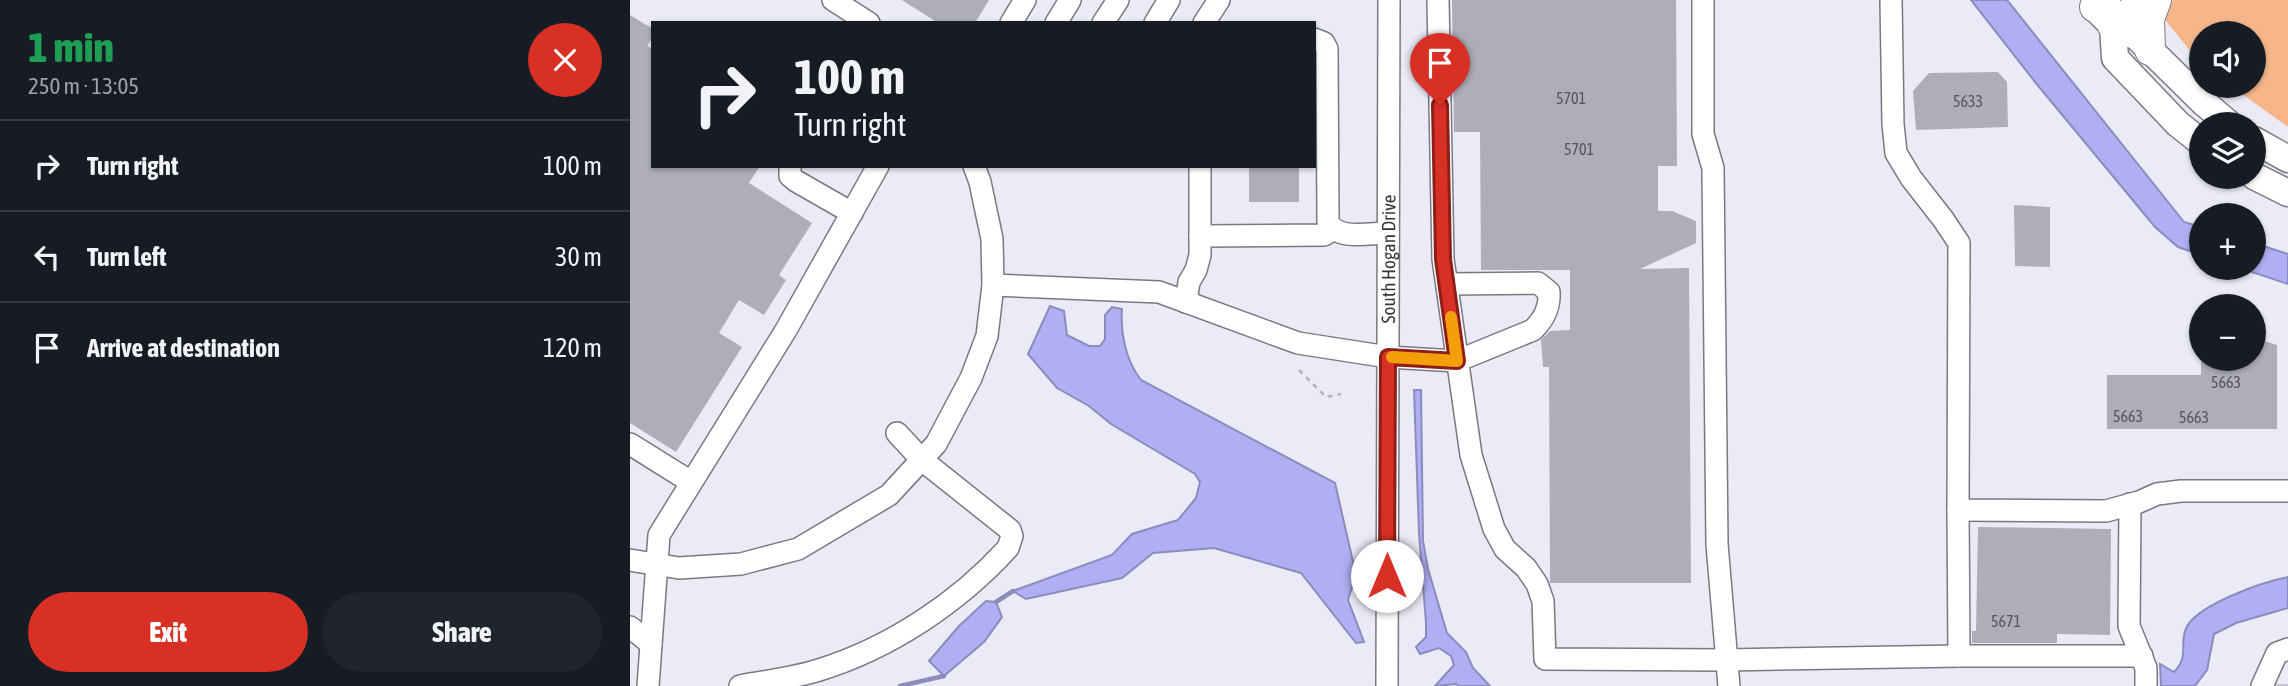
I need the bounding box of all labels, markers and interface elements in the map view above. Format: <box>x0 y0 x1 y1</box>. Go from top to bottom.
map controls <box>2189 21 2266 371</box>
button: sound <box>2189 21 2266 98</box>
text: 1 min <box>28 23 114 71</box>
button: close <box>528 23 602 97</box>
pin <box>1410 33 1470 105</box>
icon: arrive <box>1421 44 1459 82</box>
text: 100 m <box>794 48 905 104</box>
icon: right <box>679 49 770 140</box>
text: 250 m · 13:05 <box>28 73 139 99</box>
house number: 5701 <box>1556 89 1586 107</box>
house number: 5633 <box>1953 92 1983 110</box>
text: Turn right <box>794 106 907 143</box>
button: layers <box>2189 112 2266 189</box>
house number: 5701 <box>1564 140 1594 158</box>
icon: right <box>28 147 66 185</box>
text: Turn right <box>87 151 178 181</box>
text: 100 m <box>543 151 602 181</box>
street label: South Hogan Drive <box>1377 195 1399 323</box>
button: + <box>2189 203 2266 280</box>
icon: left <box>28 238 66 276</box>
text: Turn left <box>87 242 167 272</box>
text: 30 m <box>555 242 602 272</box>
button: − <box>2189 294 2266 371</box>
icon: arrive <box>28 329 66 367</box>
text: Arrive at destination <box>87 333 280 363</box>
text: 120 m <box>543 333 602 363</box>
house number: 5663 <box>2211 373 2241 391</box>
house number: 5663 <box>2113 407 2143 425</box>
house number: 5663 <box>2179 408 2209 426</box>
position arrow <box>1350 539 1424 613</box>
button: Exit <box>28 592 308 672</box>
button: Share <box>322 592 602 672</box>
house number: 5671 <box>1991 612 2021 630</box>

